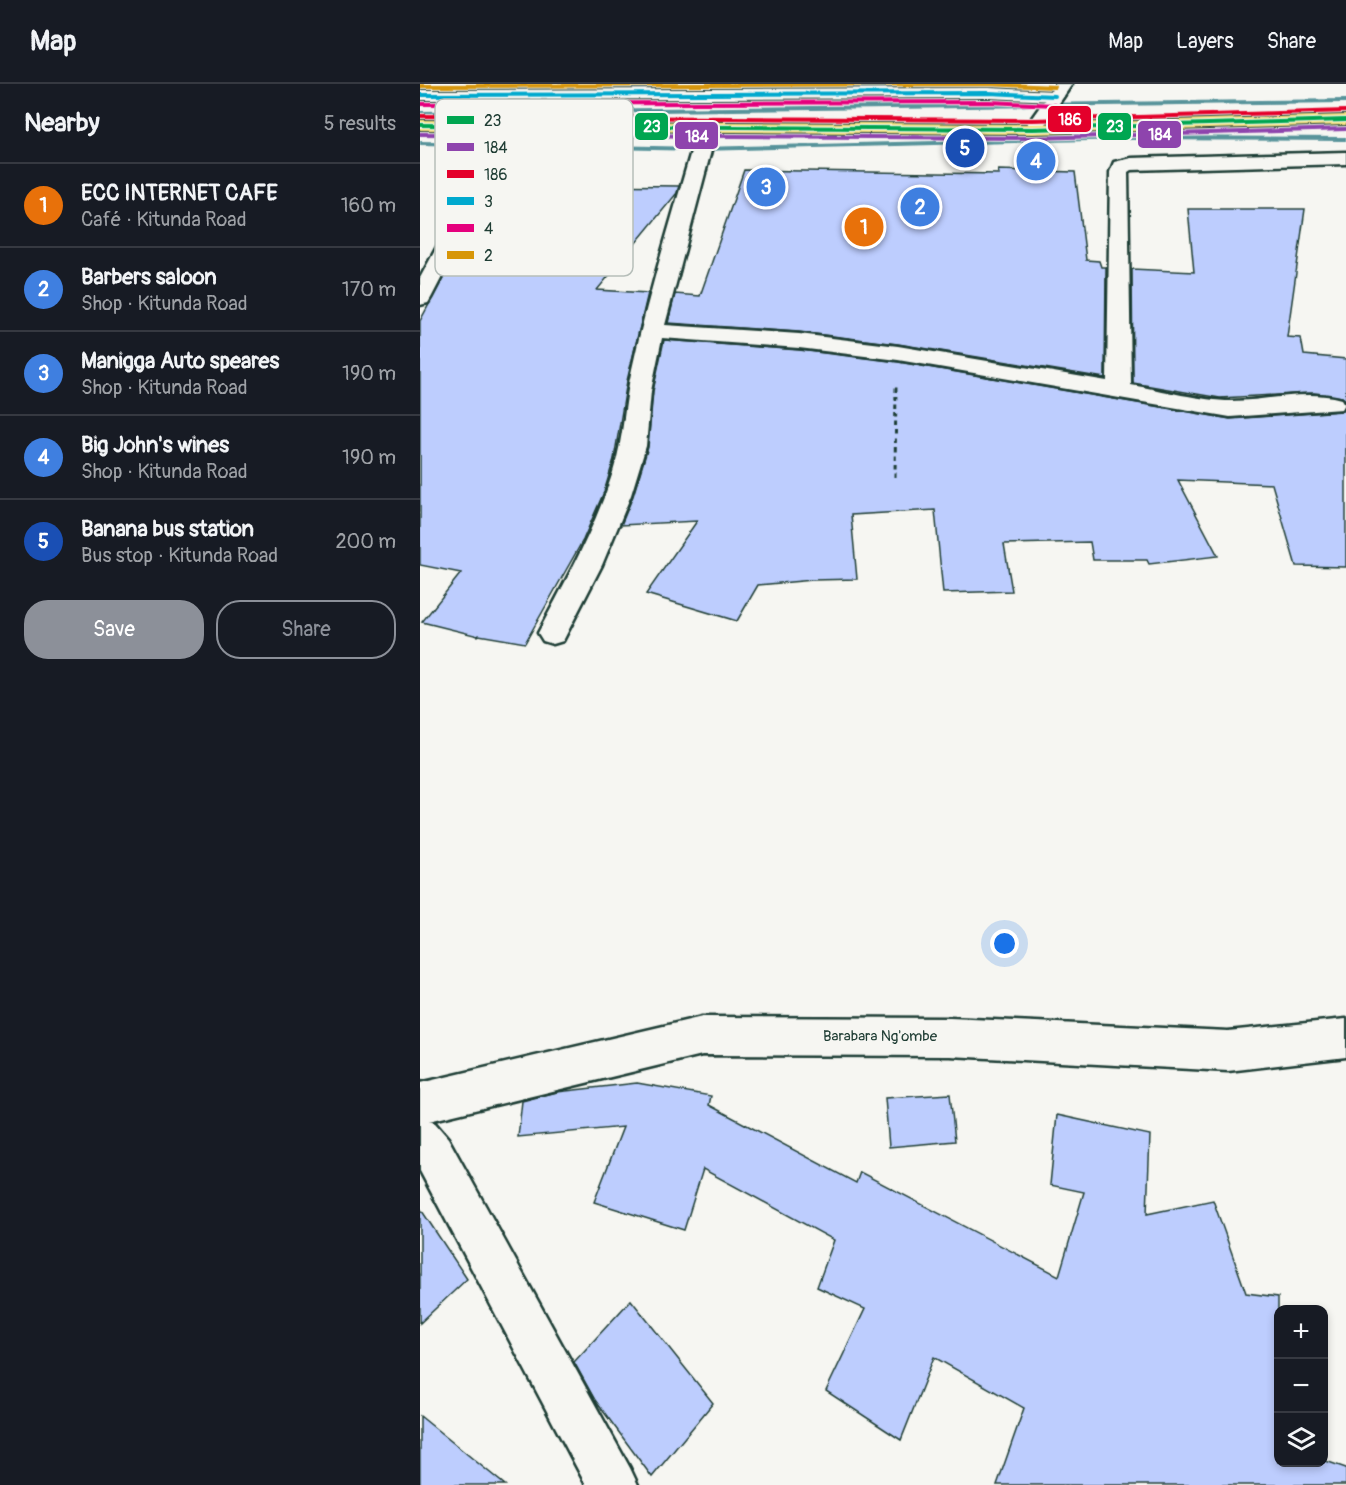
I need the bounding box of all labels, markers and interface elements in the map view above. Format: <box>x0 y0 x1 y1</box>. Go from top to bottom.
text: Map <box>30 24 76 59</box>
text: Map <box>1108 28 1143 55</box>
text: Layers <box>1176 28 1234 55</box>
text: Share <box>1267 28 1316 55</box>
legend <box>435 99 633 276</box>
line badge: 186 <box>1047 105 1092 133</box>
text: Nearby <box>24 107 100 139</box>
text: 186 <box>1058 110 1082 130</box>
text: 5 results <box>324 111 396 136</box>
text: 23 <box>484 111 501 131</box>
line badge: 23 <box>634 112 669 141</box>
line badge: 23 <box>1097 112 1132 141</box>
text: 23 <box>643 117 661 137</box>
text: 23 <box>1106 117 1124 137</box>
line badge: 184 <box>1137 120 1182 149</box>
line badge: 184 <box>674 121 719 150</box>
text: 184 <box>1148 125 1173 145</box>
pin: 5 <box>946 126 984 170</box>
text: 184 <box>685 127 710 147</box>
text: 184 <box>484 138 508 158</box>
pin: 4 <box>1016 138 1056 184</box>
pin: 3 <box>746 164 786 210</box>
text: 186 <box>484 165 508 185</box>
text: ECC INTERNET CAFE <box>81 179 278 207</box>
pin: 2 <box>900 184 940 230</box>
text: 3 <box>484 192 493 212</box>
text: 1 <box>40 193 47 218</box>
text: 160 m <box>341 193 396 218</box>
pin: 1 <box>844 204 884 250</box>
text: Café · Kitunda Road <box>81 207 246 232</box>
text: 4 <box>484 219 493 239</box>
text: 2 <box>484 246 493 266</box>
text: Barbers saloon <box>81 263 217 291</box>
text: 2 <box>38 277 49 302</box>
text: 170 m <box>342 277 396 302</box>
text: Shop · Kitunda Road <box>81 291 247 316</box>
text: Manigga Auto speares <box>81 347 279 375</box>
text: 3 <box>38 361 49 386</box>
text: 190 m <box>342 361 396 386</box>
text: Shop · Kitunda Road <box>81 375 247 400</box>
text: Big John's wines <box>81 431 229 459</box>
text: 4 <box>38 445 49 470</box>
text: 190 m <box>342 445 396 470</box>
text: Shop · Kitunda Road <box>81 459 247 484</box>
text: Banana bus station <box>81 515 254 543</box>
text: 5 <box>38 529 49 554</box>
text: 200 m <box>335 529 396 554</box>
text: Bus stop · Kitunda Road <box>81 543 278 568</box>
button: Save <box>24 600 204 659</box>
button: Share <box>216 600 396 659</box>
your location <box>990 929 1019 958</box>
street label: Barabara Ng'ombe <box>823 1027 938 1046</box>
map controls <box>1274 1305 1328 1467</box>
button: + <box>1274 1305 1328 1359</box>
button: − <box>1274 1359 1328 1413</box>
button: layers <box>1274 1413 1328 1467</box>

